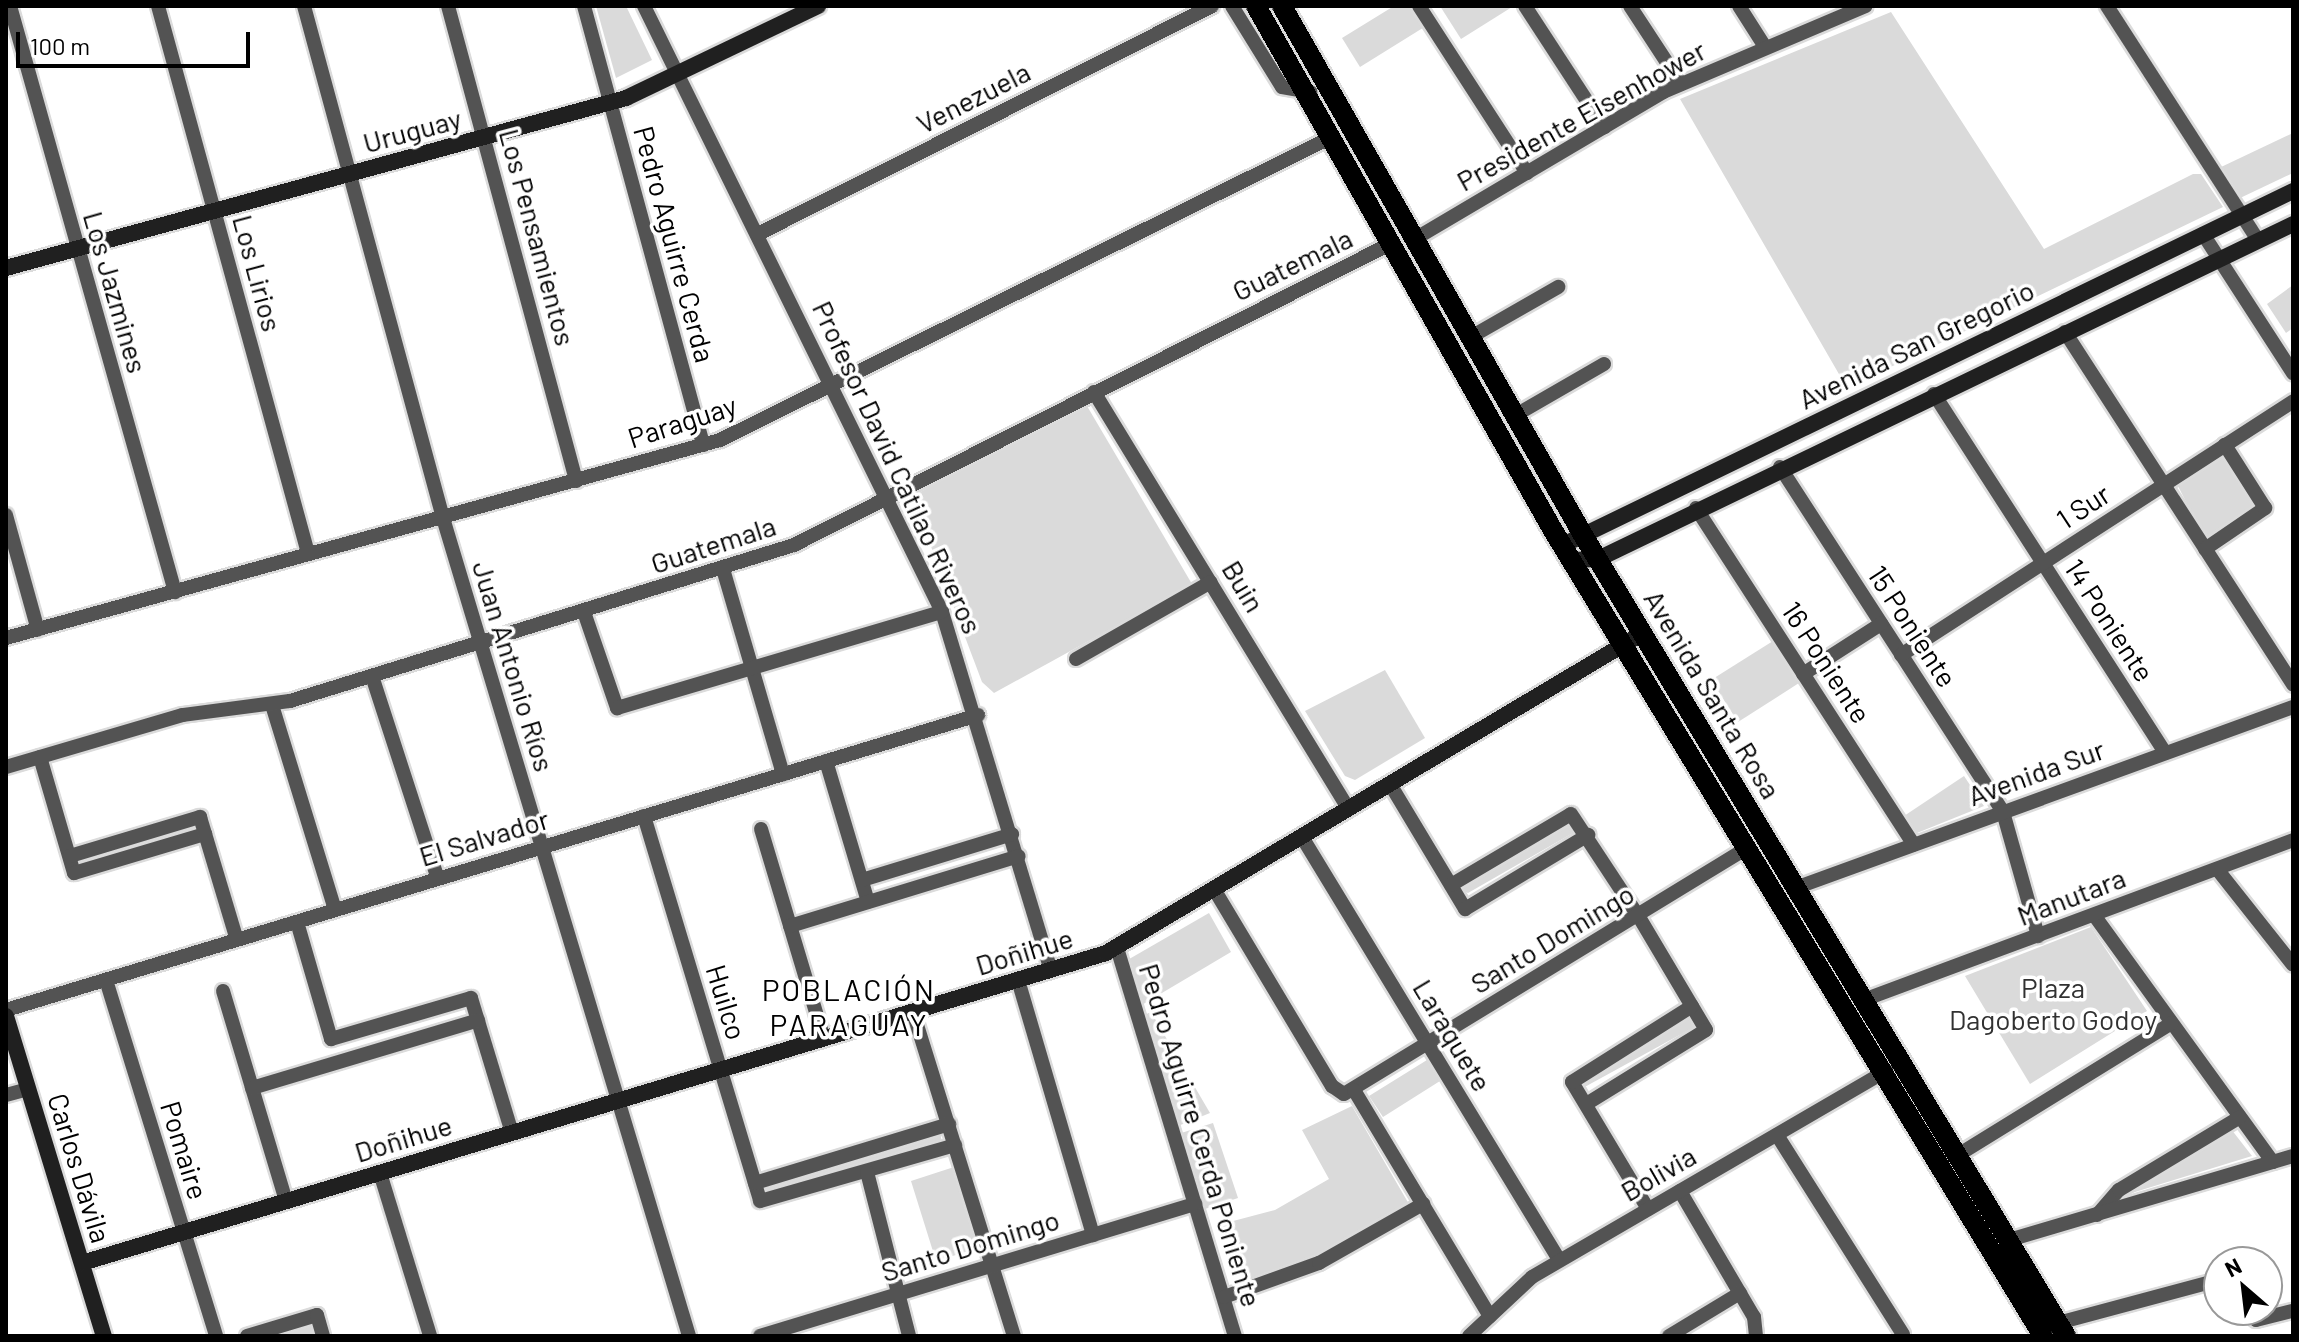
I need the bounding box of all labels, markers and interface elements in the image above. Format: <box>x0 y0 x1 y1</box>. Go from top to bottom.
scale bar <box>20 16 254 66</box>
text: 100 m <box>30 31 90 60</box>
street label: Presidente Eisenhower <box>1451 33 1711 197</box>
street label: Venezuela <box>911 54 1035 140</box>
street label: Uruguay <box>359 101 465 159</box>
street label: Pedro Aguirre Cerda <box>627 122 723 366</box>
street label: Los Pensamientos <box>493 125 583 349</box>
street label: Los Jazmines <box>77 207 155 377</box>
street label: Los Lirios <box>226 211 290 335</box>
street label: Guatemala <box>1227 221 1357 307</box>
street label: Avenida San Gregorio <box>1793 272 2039 416</box>
street label: Profesor David Catilao Riveros <box>806 295 990 639</box>
street label: Paraguay <box>623 388 741 454</box>
street label: 1 Sur <box>2050 476 2116 536</box>
street label: Guatemala <box>646 508 780 580</box>
street label: 14 Poniente <box>2058 553 2162 687</box>
street label: Buin <box>1216 554 1272 618</box>
street label: Juan Antonio Ríos <box>466 557 562 775</box>
street label: 15 Poniente <box>1861 559 1965 693</box>
street label: Avenida Santa Rosa <box>1637 584 1789 804</box>
street label: 16 Poniente <box>1775 595 1879 729</box>
street label: Avenida Sur <box>1963 732 2109 812</box>
street label: El Salvador <box>415 801 553 873</box>
street label: Manutara <box>2012 860 2130 932</box>
street label: Santo Domingo <box>1464 876 1640 1000</box>
street label: Doñihue <box>971 920 1077 982</box>
street label: Pedro Aguirre Cerda Poniente <box>1133 959 1269 1311</box>
street label: Huilco <box>700 960 754 1044</box>
park label: Plaza Dagoberto Godoy <box>1949 970 2157 1036</box>
district label: POBLACIÓN PARAGUAY <box>762 971 936 1042</box>
street label: Laraquete <box>1407 973 1499 1097</box>
street label: Carlos Dávila <box>41 1089 119 1247</box>
street label: Pomaire <box>154 1097 216 1203</box>
street label: Doñihue <box>350 1107 456 1169</box>
street label: Bolivia <box>1614 1138 1702 1208</box>
street label: Santo Domingo <box>877 1202 1063 1288</box>
north arrow <box>2203 1246 2283 1326</box>
text: N <box>2220 1252 2245 1281</box>

